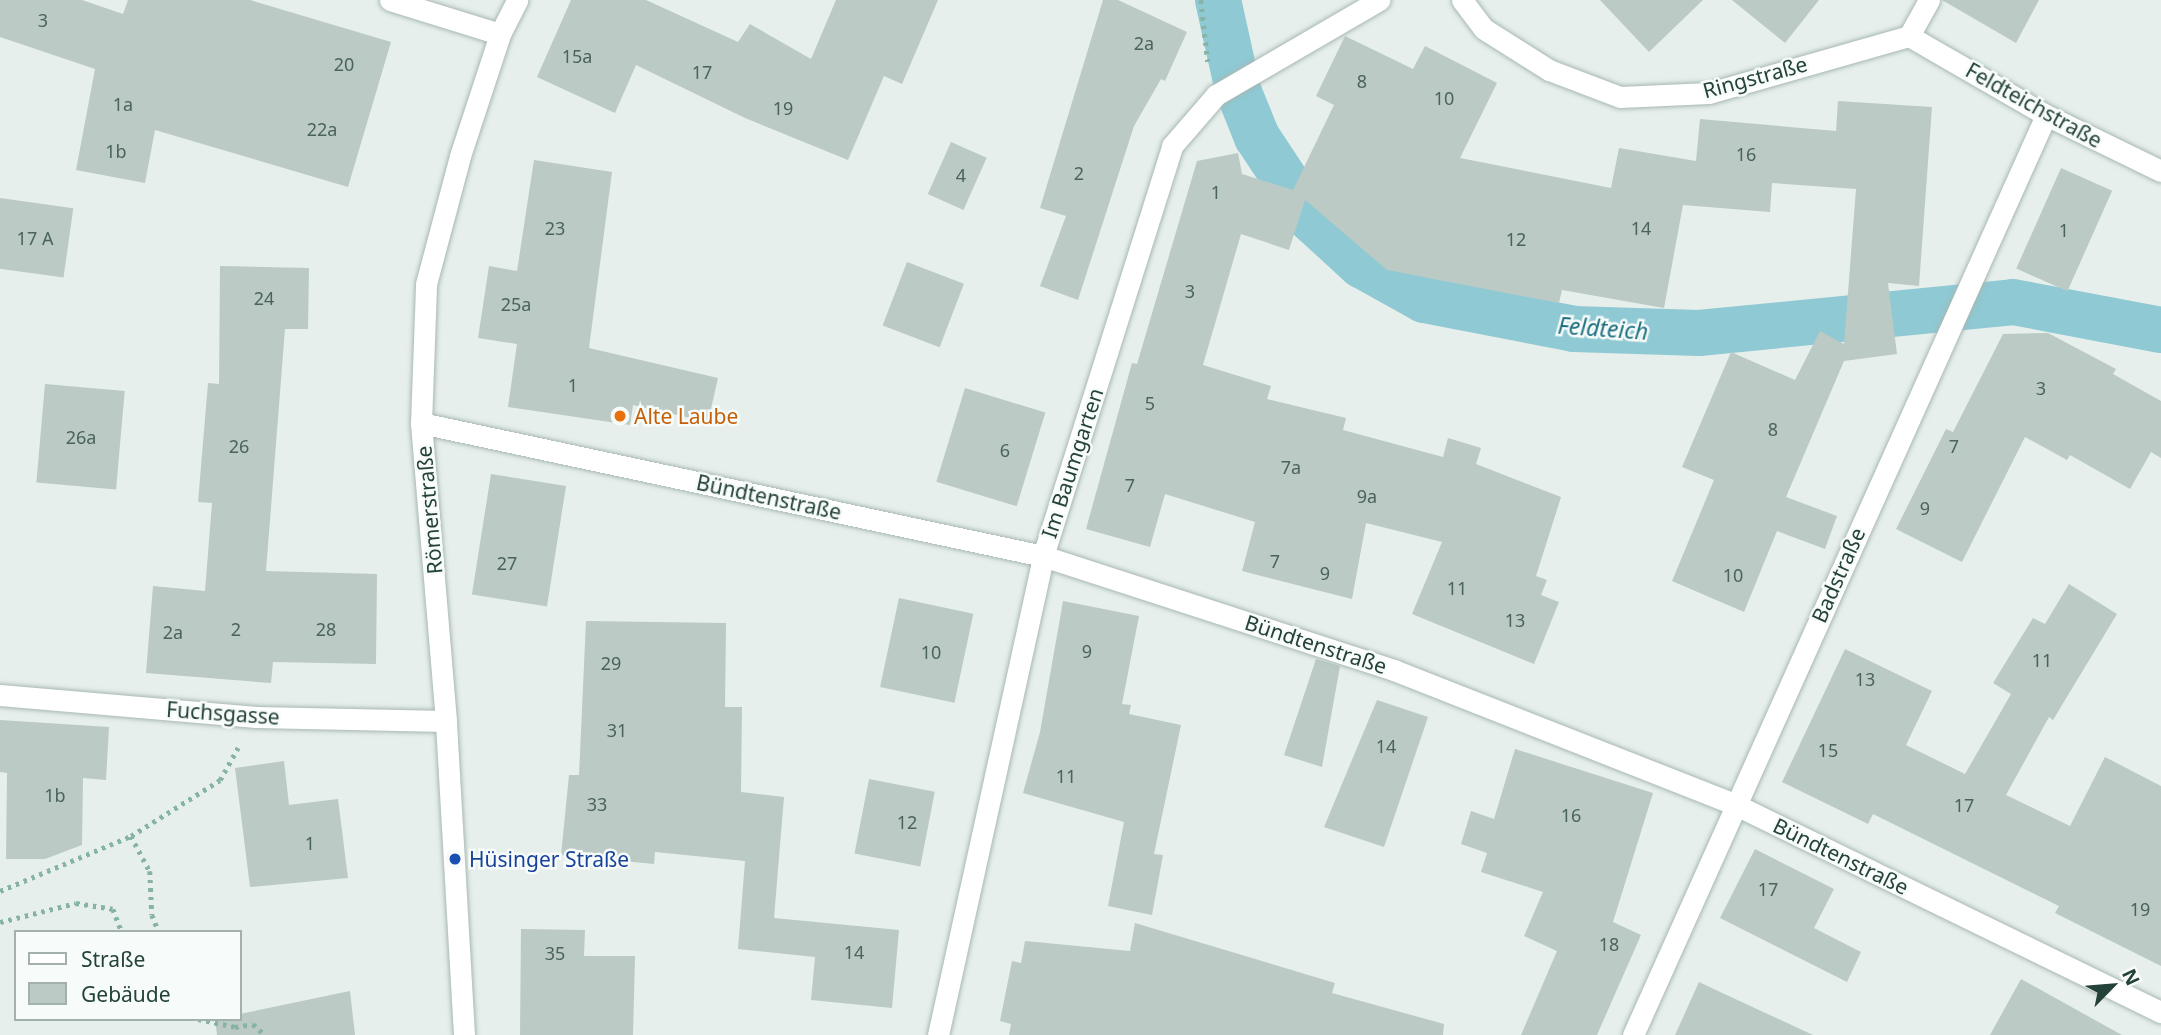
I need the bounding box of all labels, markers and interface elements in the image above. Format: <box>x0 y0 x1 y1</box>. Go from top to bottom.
house number: 3 <box>38 9 48 31</box>
house number: 2a <box>1134 32 1154 54</box>
house number: 15a <box>562 45 592 67</box>
street label: Ringstraße <box>1700 51 1810 103</box>
house number: 20 <box>334 53 354 75</box>
street label: Feldteichstraße <box>1962 57 2106 153</box>
house number: 17 <box>692 61 712 83</box>
house number: 8 <box>1357 70 1367 92</box>
house number: 10 <box>1434 87 1454 109</box>
house number: 1a <box>113 93 133 115</box>
house number: 19 <box>773 97 793 119</box>
house number: 22a <box>307 118 337 140</box>
house number: 1b <box>105 140 127 162</box>
house number: 16 <box>1736 143 1756 165</box>
house number: 2 <box>1074 162 1084 184</box>
house number: 4 <box>956 164 966 186</box>
house number: 1 <box>1211 181 1221 203</box>
house number: 23 <box>545 217 565 239</box>
house number: 14 <box>1631 217 1651 239</box>
house number: 1 <box>2059 219 2069 241</box>
house number: 17 A <box>17 227 53 249</box>
house number: 12 <box>1506 228 1526 250</box>
house number: 3 <box>1185 280 1195 302</box>
house number: 24 <box>254 287 274 309</box>
house number: 25a <box>501 293 531 315</box>
water label: Feldteich <box>1557 311 1649 345</box>
house number: 1 <box>568 374 578 396</box>
house number: 3 <box>2036 377 2046 399</box>
street label: Im Baumgarten <box>1036 385 1108 541</box>
house number: 5 <box>1145 392 1155 414</box>
place label: Alte Laube <box>634 403 738 429</box>
marker: Alte Laube <box>612 408 628 424</box>
house number: 8 <box>1768 418 1778 440</box>
house number: 26a <box>66 426 96 448</box>
house number: 26 <box>229 435 249 457</box>
house number: 7 <box>1949 435 1959 457</box>
house number: 6 <box>1000 439 1010 461</box>
street label: Römerstraße <box>411 445 447 575</box>
house number: 7a <box>1281 456 1301 478</box>
street label: Bündtenstraße <box>694 469 844 525</box>
house number: 7 <box>1125 474 1135 496</box>
house number: 9a <box>1357 485 1377 507</box>
house number: 9 <box>1920 497 1930 519</box>
street label: Badstraße <box>1806 524 1870 626</box>
house number: 7 <box>1270 550 1280 572</box>
house number: 27 <box>497 552 517 574</box>
house number: 9 <box>1320 562 1330 584</box>
house number: 10 <box>1723 564 1743 586</box>
house number: 11 <box>1447 577 1467 599</box>
street label: Bündtenstraße <box>1242 609 1390 679</box>
house number: 13 <box>1505 609 1525 631</box>
house number: 2 <box>231 618 241 640</box>
house number: 28 <box>316 618 336 640</box>
house number: 2a <box>163 621 183 643</box>
house number: 9 <box>1082 640 1092 662</box>
house number: 10 <box>921 641 941 663</box>
house number: 11 <box>2032 649 2052 671</box>
house number: 29 <box>601 652 621 674</box>
house number: 13 <box>1855 668 1875 690</box>
street label: Fuchsgasse <box>165 696 281 730</box>
house number: 31 <box>607 719 627 741</box>
house number: 14 <box>1376 735 1396 757</box>
house number: 15 <box>1818 739 1838 761</box>
house number: 11 <box>1056 765 1076 787</box>
house number: 1b <box>44 784 66 806</box>
house number: 33 <box>587 793 607 815</box>
house number: 17 <box>1954 794 1974 816</box>
house number: 16 <box>1561 804 1581 826</box>
house number: 12 <box>897 811 917 833</box>
street label: Bündtenstraße <box>1769 812 1913 900</box>
house number: 1 <box>305 832 315 854</box>
place label: Hüsinger Straße <box>469 846 629 872</box>
marker: Hüsinger Straße <box>447 851 463 867</box>
house number: 17 <box>1758 878 1778 900</box>
house number: 19 <box>2130 898 2150 920</box>
legend <box>14 930 242 1021</box>
house number: 18 <box>1599 933 1619 955</box>
house number: 14 <box>844 941 864 963</box>
house number: 35 <box>545 942 565 964</box>
text: Straße <box>81 945 145 973</box>
north arrow <box>2077 951 2147 1021</box>
text: N <box>2116 965 2146 990</box>
text: Gebäude <box>81 980 171 1008</box>

